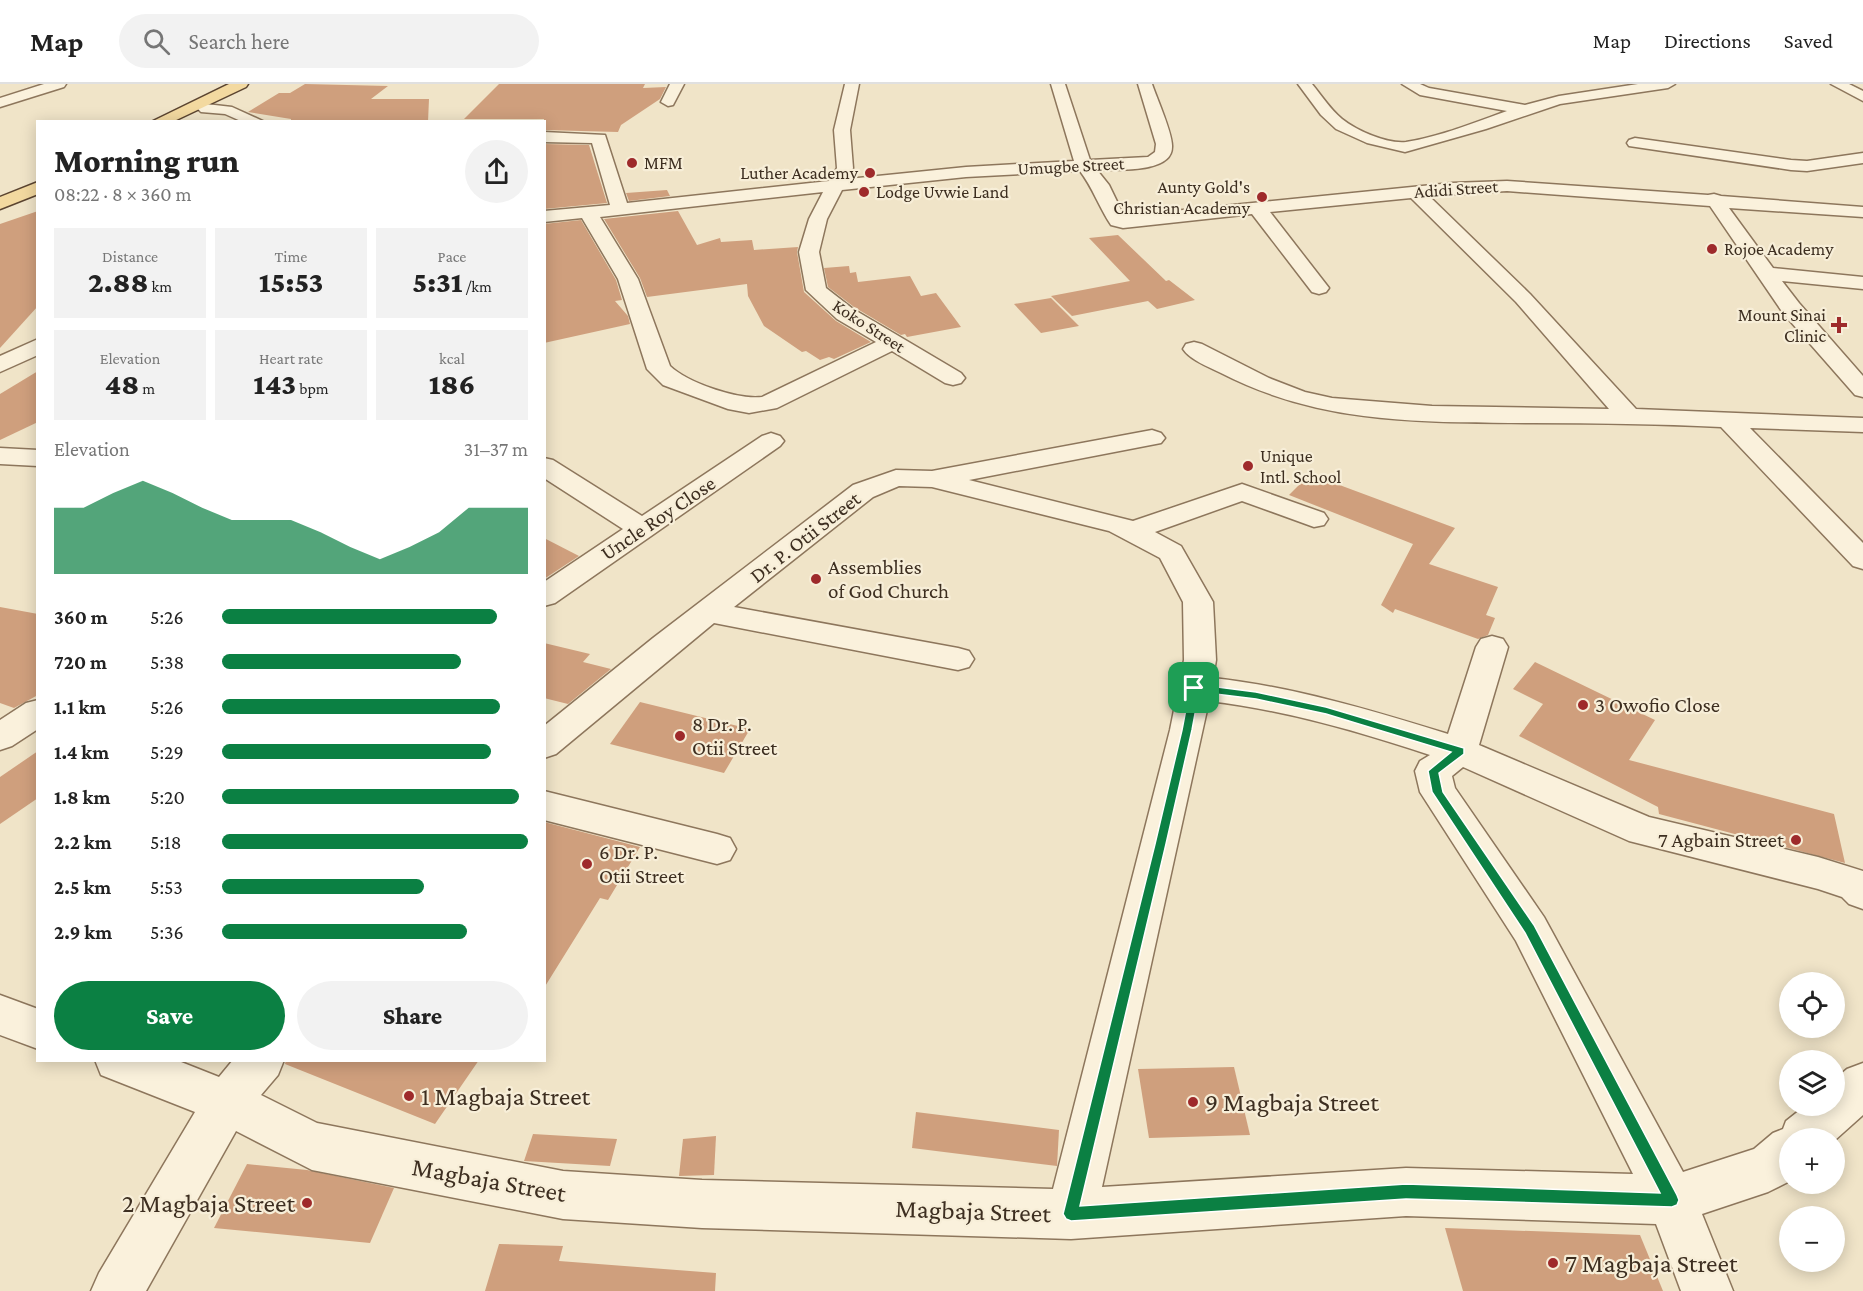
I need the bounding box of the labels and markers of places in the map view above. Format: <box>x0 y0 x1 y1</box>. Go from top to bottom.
place label: MFM <box>644 153 683 173</box>
marker: MFM <box>625 156 639 170</box>
place label: Luther Academy <box>740 163 859 183</box>
marker: Luther Academy <box>863 166 877 180</box>
place label: Aunty Gold's Christian Academy <box>1113 177 1251 218</box>
place label: Lodge Uvwie Land <box>876 182 1009 202</box>
marker: Lodge Uvwie Land <box>857 185 871 199</box>
marker: Aunty Gold's Christian Academy <box>1255 190 1269 204</box>
place label: Rojoe Academy <box>1724 239 1834 260</box>
marker: Rojoe Academy <box>1705 242 1719 256</box>
place label: Mount Sinai Clinic <box>1738 305 1827 346</box>
marker: Mount Sinai Clinic <box>1830 316 1848 334</box>
place label: Unique Intl. School <box>1260 446 1342 487</box>
marker: Unique Intl. School <box>1241 459 1255 473</box>
place label: Assemblies of God Church <box>828 555 949 603</box>
marker: Assemblies of God Church <box>809 572 823 586</box>
pin <box>1168 662 1219 713</box>
place label: 3 Owofio Close <box>1595 693 1720 717</box>
marker: 3 Owofio Close <box>1576 698 1590 712</box>
place label: 8 Dr. P. Otii Street <box>692 712 778 760</box>
marker: 8 Dr. P. Otii Street <box>673 729 687 743</box>
place label: 7 Agbain Street <box>1658 828 1785 852</box>
marker: 7 Agbain Street <box>1789 833 1803 847</box>
place label: 6 Dr. P. Otii Street <box>599 840 685 888</box>
marker: 6 Dr. P. Otii Street <box>580 857 594 871</box>
place label: 1 Magbaja Street <box>421 1082 591 1111</box>
place label: 9 Magbaja Street <box>1205 1088 1379 1117</box>
marker: 1 Magbaja Street <box>402 1089 416 1103</box>
marker: 9 Magbaja Street <box>1186 1095 1200 1109</box>
place label: 2 Magbaja Street <box>122 1189 295 1218</box>
marker: 2 Magbaja Street <box>300 1196 314 1210</box>
place label: 7 Magbaja Street <box>1565 1249 1738 1278</box>
marker: 7 Magbaja Street <box>1546 1256 1560 1270</box>

